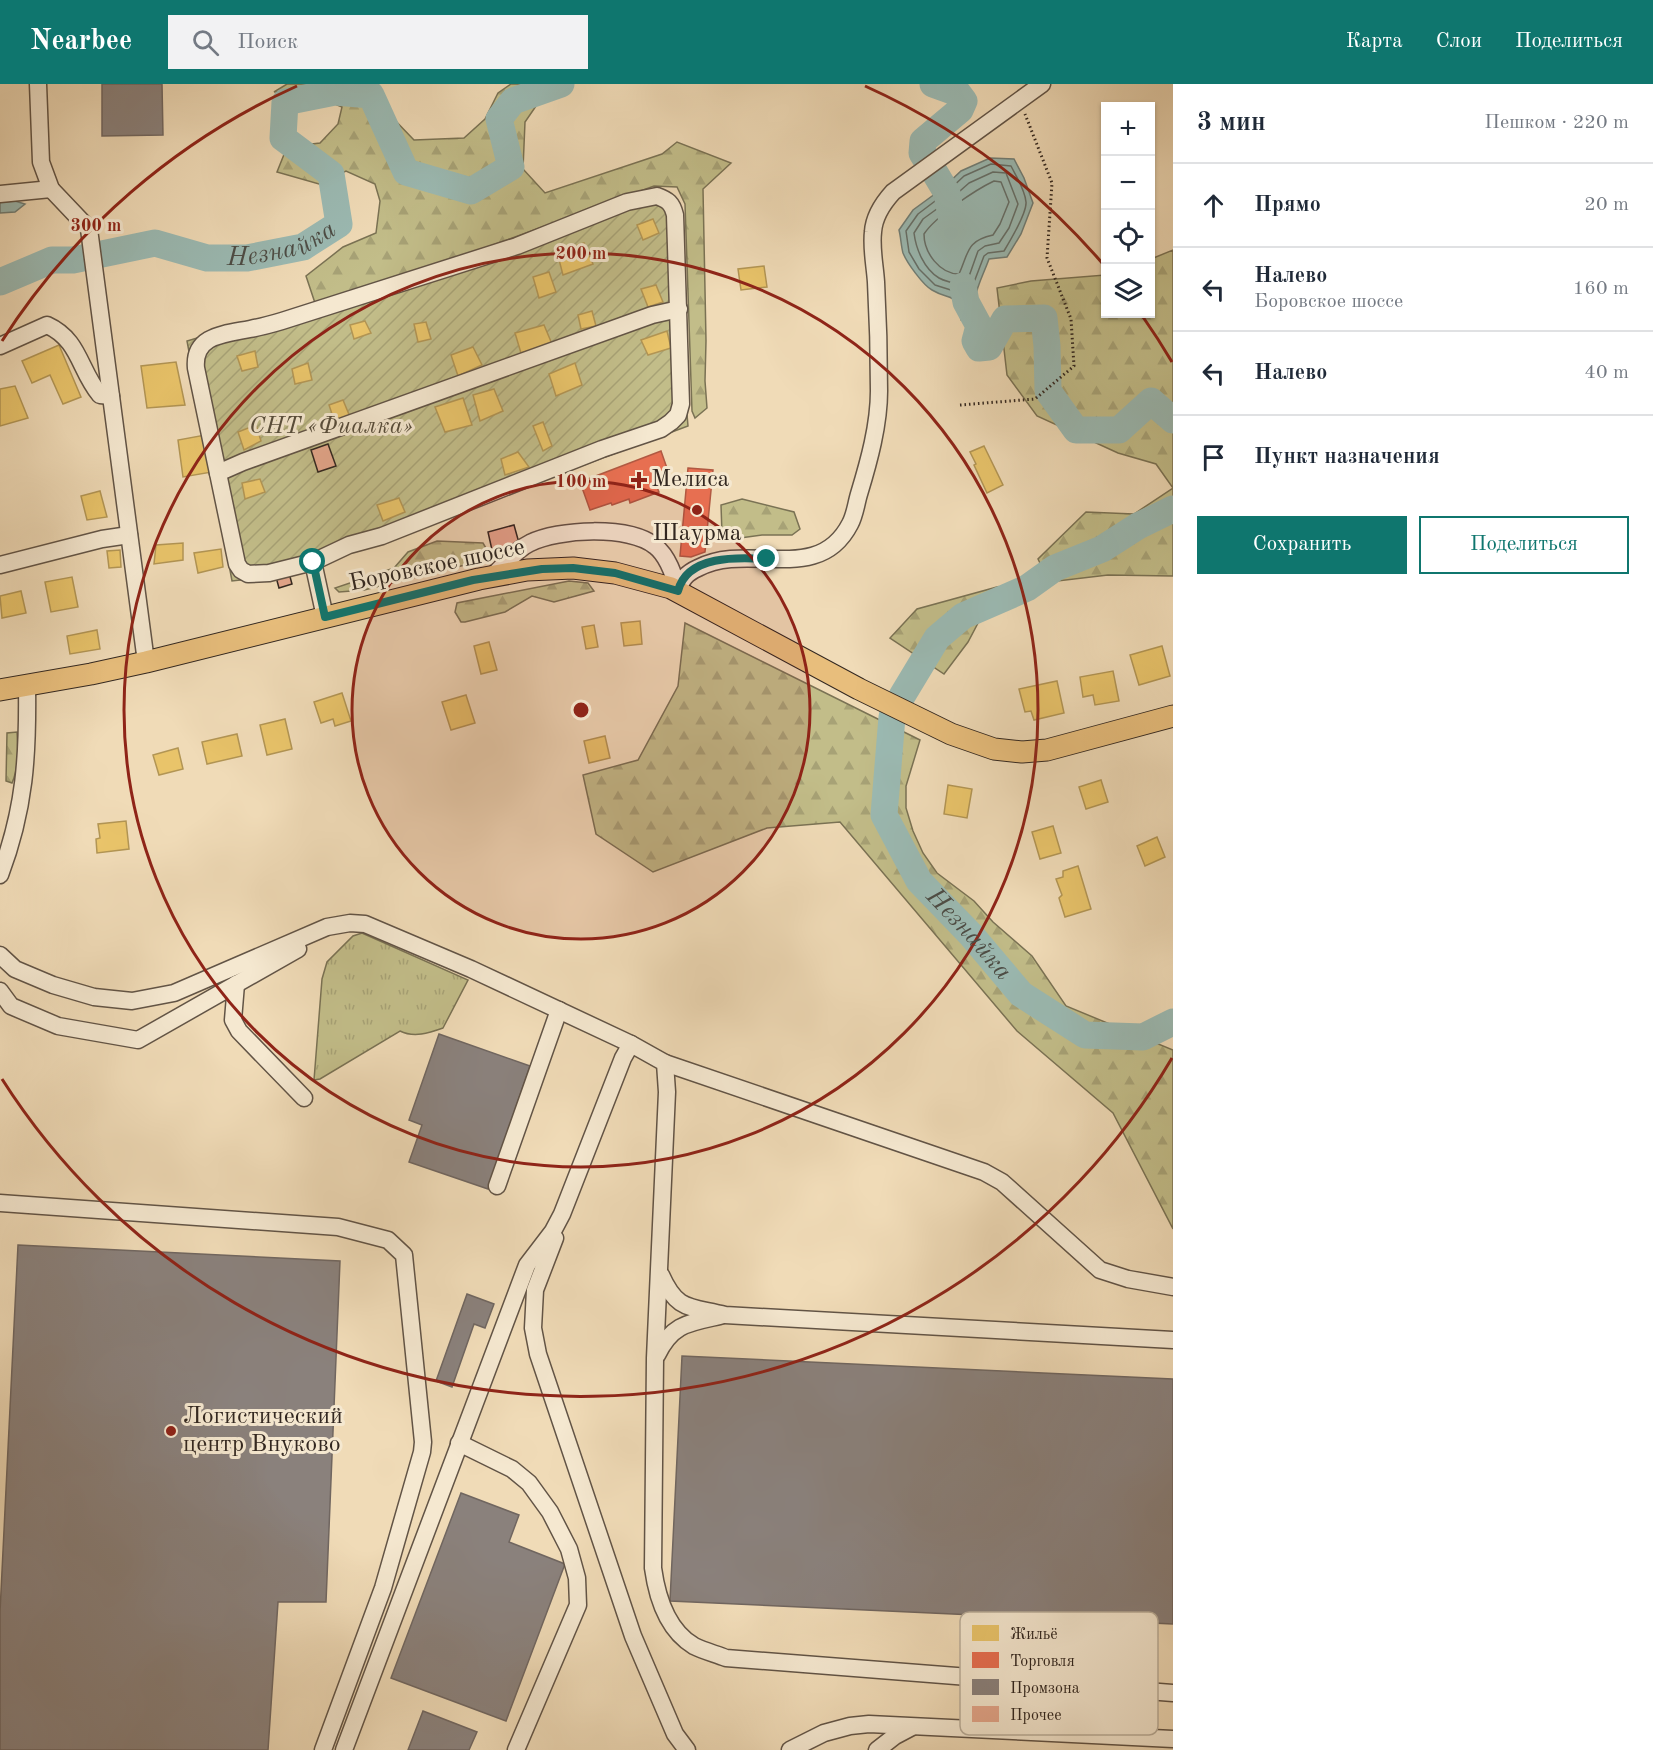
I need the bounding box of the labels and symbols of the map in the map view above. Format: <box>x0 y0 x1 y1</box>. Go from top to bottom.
water label: Незнайка <box>226 216 341 271</box>
text: 300 m <box>71 217 121 235</box>
text: 200 m <box>556 245 606 263</box>
park label: СНТ «Фиалка» <box>249 415 413 439</box>
place label: Мелиса <box>651 468 730 492</box>
text: 100 m <box>556 473 606 491</box>
marker: Мелиса <box>632 473 646 487</box>
marker: Шаурма <box>690 503 704 517</box>
place label: Шаурма <box>652 522 742 546</box>
street label: Боровское шоссе <box>347 536 527 596</box>
route end <box>753 545 779 571</box>
route start <box>299 548 325 574</box>
centre of rings <box>571 700 591 720</box>
water label: Незнайка <box>920 883 1017 985</box>
place label: Логистический центр Внуково <box>183 1405 343 1457</box>
marker: Логистический центр Внуково <box>164 1424 178 1438</box>
legend <box>960 1612 1158 1735</box>
text: Жильё <box>1010 1627 1058 1643</box>
text: Торговля <box>1010 1654 1075 1670</box>
text: Промзона <box>1010 1681 1080 1697</box>
text: Прочее <box>1010 1708 1062 1724</box>

